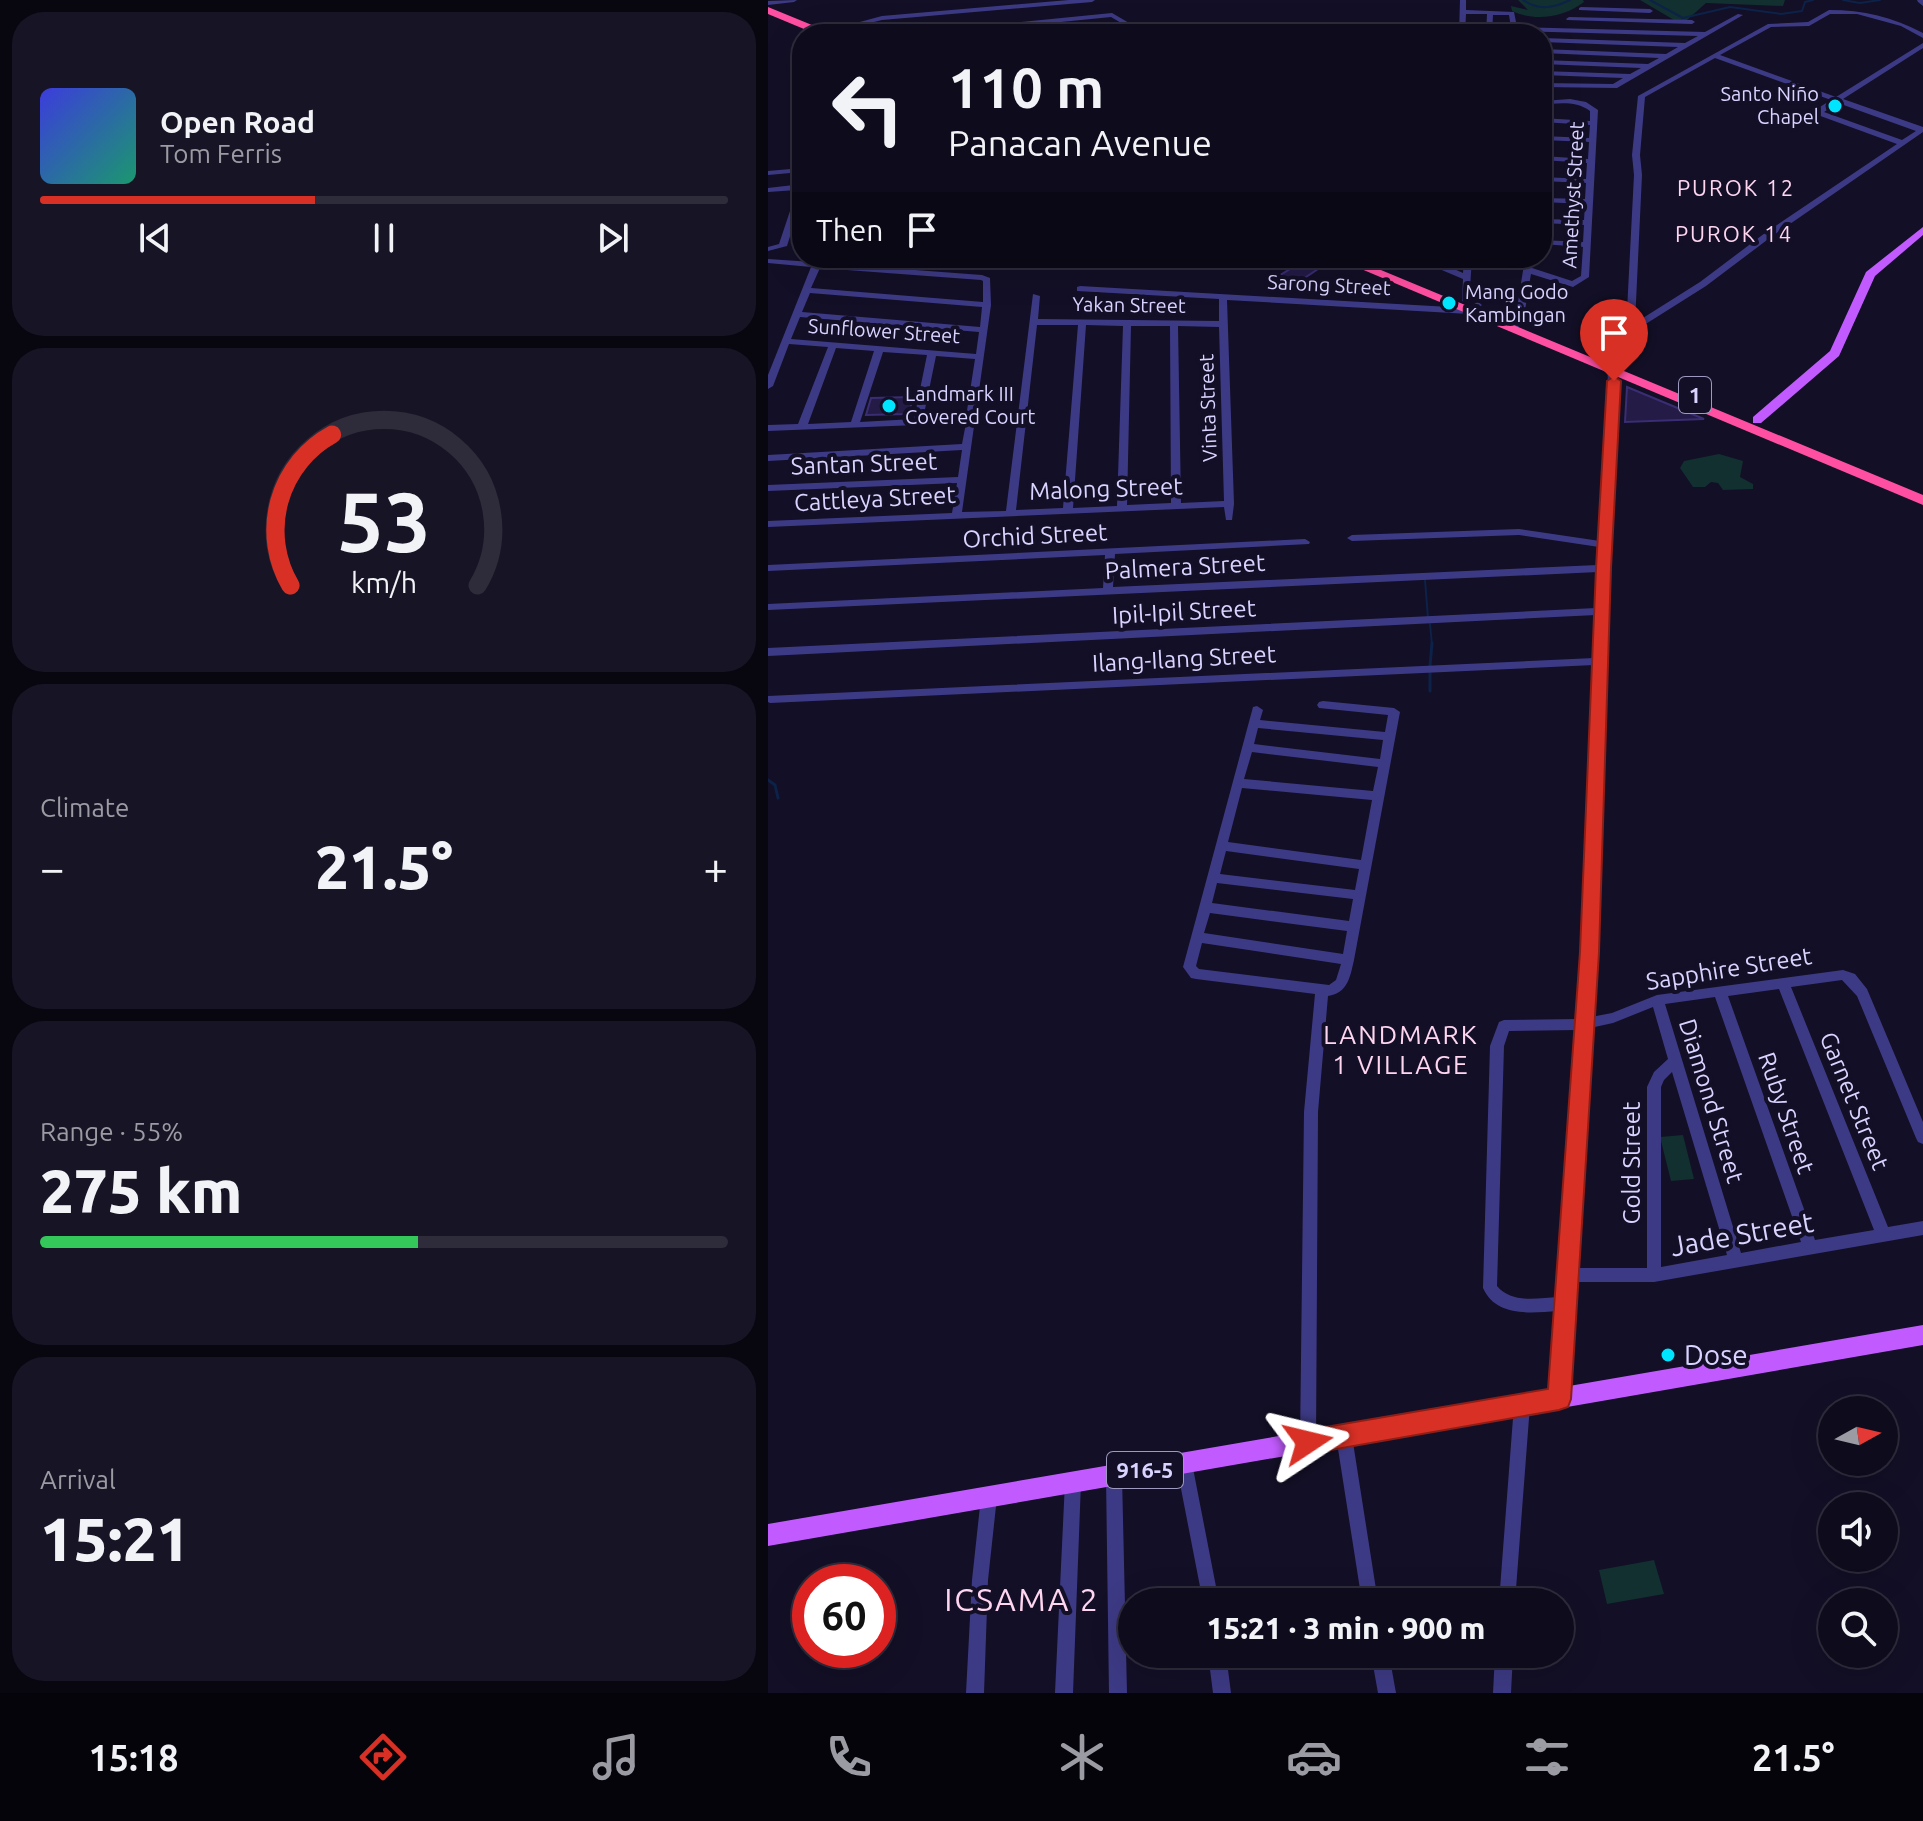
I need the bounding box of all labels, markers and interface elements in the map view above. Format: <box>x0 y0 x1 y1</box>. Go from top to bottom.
icon: left <box>816 56 920 160</box>
text: 110 m <box>948 56 1104 119</box>
place label: Santo Niño Chapel <box>1720 82 1819 128</box>
marker: Santo Niño Chapel <box>1826 97 1844 115</box>
text: Open Road <box>160 105 315 139</box>
street label: Amethyst Street <box>1557 121 1588 269</box>
text: Panacan Avenue <box>948 122 1212 163</box>
text: Tom Ferris <box>160 139 282 168</box>
district label: PUROK 12 <box>1677 175 1795 200</box>
icon: arrive <box>900 208 944 252</box>
text: Then <box>816 213 884 247</box>
icon: previous <box>133 216 177 260</box>
icon: pause <box>362 216 406 260</box>
icon: next <box>591 216 635 260</box>
district label: PUROK 14 <box>1675 221 1793 246</box>
street label: Sarong Street <box>1267 270 1391 299</box>
place label: Mang Godo Kambingan <box>1465 280 1569 326</box>
street label: Yakan Street <box>1072 292 1186 317</box>
marker: Mang Godo Kambingan <box>1440 294 1458 312</box>
pin <box>1580 299 1648 381</box>
icon: arrive <box>1592 311 1636 355</box>
street label: Sunflower Street <box>807 314 961 347</box>
street label: Vinta Street <box>1194 353 1221 462</box>
road number: 1 <box>1679 377 1711 413</box>
place label: Landmark III Covered Court <box>905 382 1035 428</box>
marker: Landmark III Covered Court <box>880 397 898 415</box>
street label: Santan Street <box>790 447 938 480</box>
street label: Malong Street <box>1029 472 1184 505</box>
text: 53 <box>337 474 431 568</box>
street label: Cattleya Street <box>793 481 957 516</box>
street label: Orchid Street <box>962 518 1109 553</box>
street label: Palmera Street <box>1104 549 1266 584</box>
text: km/h <box>351 566 417 598</box>
street label: Ipil-Ipil Street <box>1111 594 1257 629</box>
street label: Ilang-Ilang Street <box>1091 640 1277 677</box>
text: Climate <box>40 793 129 822</box>
text: 21.5° <box>315 833 453 900</box>
text: − <box>40 843 65 892</box>
text: + <box>703 843 728 892</box>
street label: Sapphire Street <box>1644 942 1814 995</box>
street label: Diamond Street <box>1674 1016 1749 1187</box>
district label: LANDMARK 1 VILLAGE <box>1323 1020 1479 1079</box>
street label: Garnet Street <box>1815 1028 1895 1174</box>
street label: Ruby Street <box>1753 1049 1820 1178</box>
street label: Gold Street <box>1618 1101 1645 1224</box>
text: Range · 55% <box>40 1117 183 1146</box>
text: 275 km <box>40 1157 242 1224</box>
street label: Jade Street <box>1668 1206 1816 1261</box>
place label: Dose <box>1684 1339 1748 1370</box>
marker: Dose <box>1659 1346 1677 1364</box>
north arrow <box>1818 1396 1898 1476</box>
map controls <box>1818 1396 1898 1668</box>
position arrow <box>1266 1400 1350 1484</box>
road number: 916-5 <box>1107 1452 1183 1488</box>
text: Arrival <box>40 1465 116 1494</box>
button: sound <box>1818 1492 1898 1572</box>
text: 15:21 <box>40 1505 190 1572</box>
speed limit sign: 60 <box>792 1564 896 1668</box>
district label: ICSAMA 2 <box>944 1581 1100 1617</box>
button: search <box>1818 1588 1898 1668</box>
text: 15:21 · 3 min · 900 m <box>1207 1611 1485 1645</box>
icon: directions <box>355 1729 411 1785</box>
icon: music <box>588 1729 644 1785</box>
icon: phone <box>821 1729 877 1785</box>
icon: climate <box>1054 1729 1110 1785</box>
icon: car <box>1286 1729 1342 1785</box>
icon: filters <box>1519 1729 1575 1785</box>
text: 15:18 <box>88 1737 178 1778</box>
text: 21.5° <box>1752 1737 1835 1778</box>

